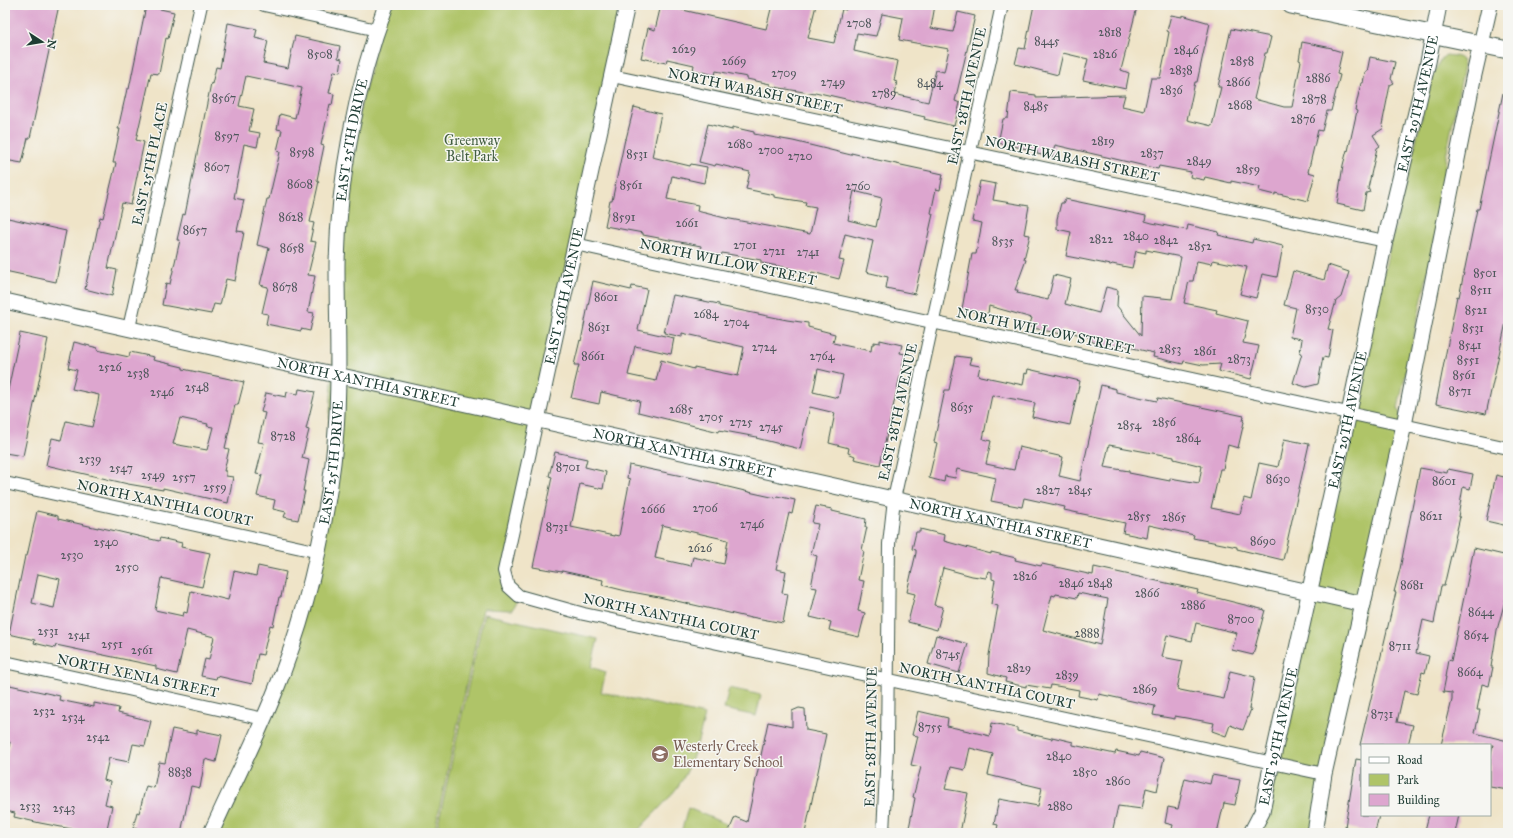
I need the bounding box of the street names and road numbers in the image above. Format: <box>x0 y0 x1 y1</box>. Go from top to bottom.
street label: EAST 28TH AVENUE <box>944 26 990 166</box>
street label: EAST 29TH AVENUE <box>1393 34 1442 174</box>
street label: NORTH WABASH STREET <box>666 64 844 118</box>
street label: EAST 25TH DRIVE <box>332 77 371 202</box>
street label: EAST 25TH PLACE <box>129 101 171 227</box>
street label: NORTH WABASH STREET <box>983 132 1161 186</box>
street label: EAST 26TH AVENUE <box>541 226 587 366</box>
street label: NORTH WILLOW STREET <box>638 235 818 289</box>
street label: NORTH WILLOW STREET <box>955 304 1135 358</box>
street label: EAST 28TH AVENUE <box>875 342 921 482</box>
street label: EAST 29TH AVENUE <box>1324 349 1370 490</box>
street label: NORTH XANTHIA STREET <box>275 353 461 411</box>
street label: EAST 25TH DRIVE <box>315 400 346 526</box>
street label: NORTH XANTHIA STREET <box>592 424 777 481</box>
street label: NORTH XANTHIA COURT <box>76 476 255 530</box>
street label: NORTH XANTHIA STREET <box>908 495 1094 552</box>
street label: NORTH XANTHIA COURT <box>582 590 761 644</box>
street label: NORTH XENIA STREET <box>56 651 221 702</box>
street label: NORTH XANTHIA COURT <box>898 659 1077 713</box>
street label: EAST 29TH AVENUE <box>1255 666 1301 807</box>
street label: EAST 28TH AVENUE <box>861 667 881 807</box>

